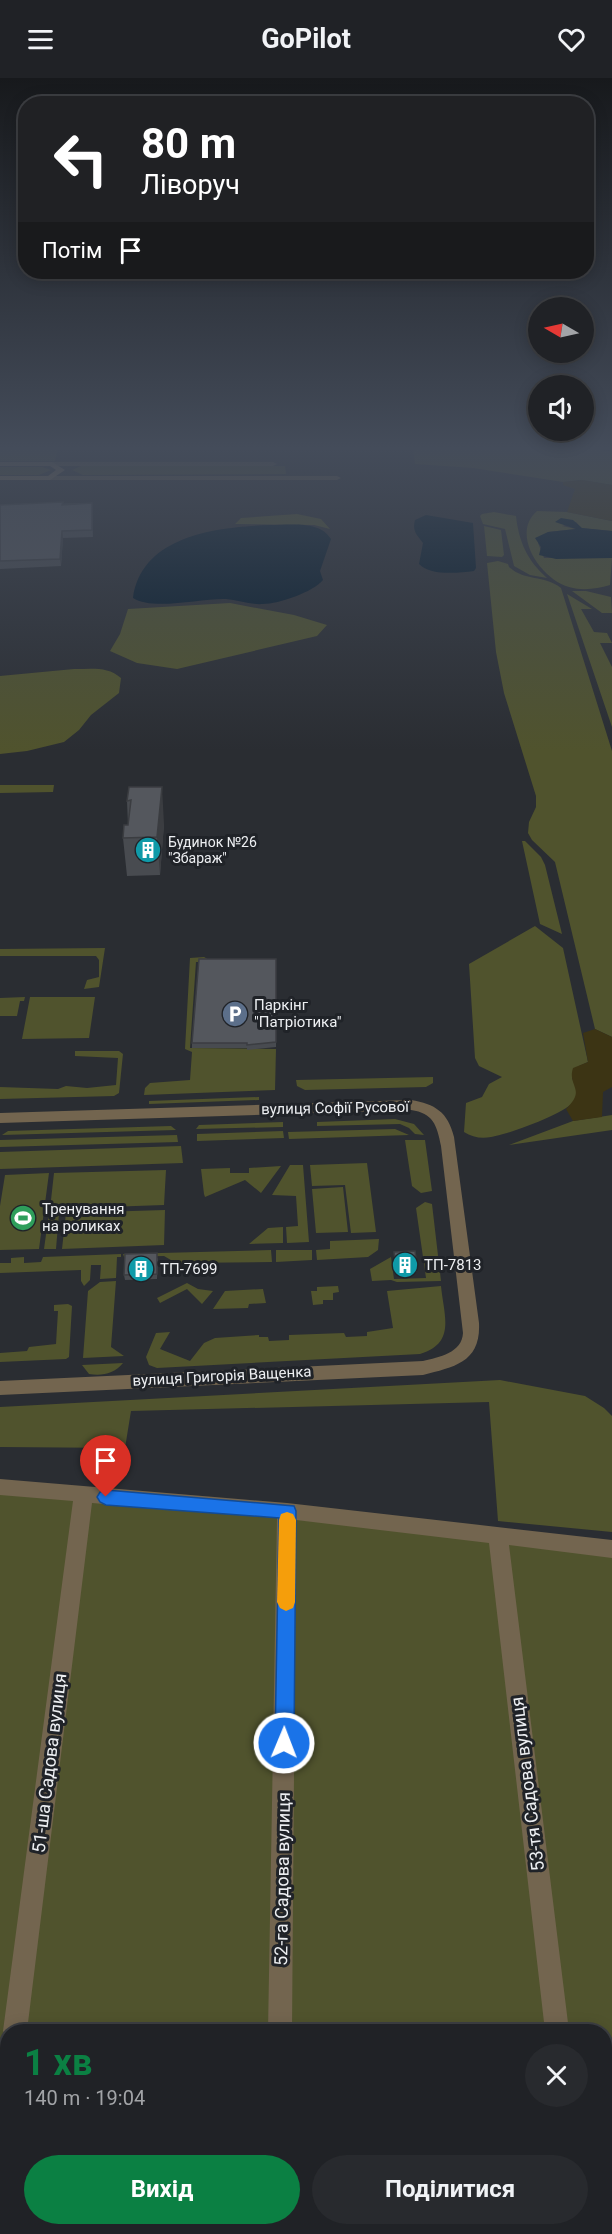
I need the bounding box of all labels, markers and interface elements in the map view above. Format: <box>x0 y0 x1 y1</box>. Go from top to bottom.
icon: menu <box>24 23 57 56</box>
text: GoPilot <box>261 23 351 55</box>
icon: heart <box>555 23 588 56</box>
text: 80 m <box>141 119 236 168</box>
icon: left <box>42 120 120 198</box>
text: Ліворуч <box>141 169 240 201</box>
icon: arrive <box>114 234 147 267</box>
text: Потім <box>42 238 102 263</box>
north arrow <box>528 297 594 363</box>
map controls <box>528 297 594 441</box>
button: sound <box>528 375 594 441</box>
place label: Будинок №26 "Збараж" <box>168 834 257 866</box>
building icon: Будинок №26 "Збараж" <box>133 835 163 865</box>
place label: Паркінг "Патріотика" <box>254 996 342 1031</box>
parking icon: Паркінг "Патріотика" <box>220 999 250 1029</box>
street label: вулиця Софії Русової <box>261 1098 410 1118</box>
place label: Тренування на роликах <box>42 1200 125 1235</box>
sports icon: Тренування на роликах <box>8 1203 38 1233</box>
building icon: ТП-7813 <box>390 1250 420 1280</box>
building icon: ТП-7699 <box>126 1254 156 1284</box>
place label: ТП-7813 <box>424 1256 482 1274</box>
place label: ТП-7699 <box>160 1260 218 1278</box>
street label: вулиця Григорія Ващенка <box>132 1362 312 1390</box>
pin <box>80 1435 131 1497</box>
icon: arrive <box>89 1444 122 1477</box>
street label: 51-ша Садова вулиця <box>28 1672 70 1854</box>
street label: 53-тя Садова вулиця <box>506 1696 548 1872</box>
position arrow <box>252 1711 316 1775</box>
street label: 52-га Садова вулиця <box>270 1792 294 1966</box>
text: 1 хв <box>24 2042 92 2084</box>
button: close <box>525 2044 588 2107</box>
text: 140 m · 19:04 <box>24 2086 145 2110</box>
button: Вихід <box>24 2155 300 2224</box>
button: Поділитися <box>312 2155 588 2224</box>

